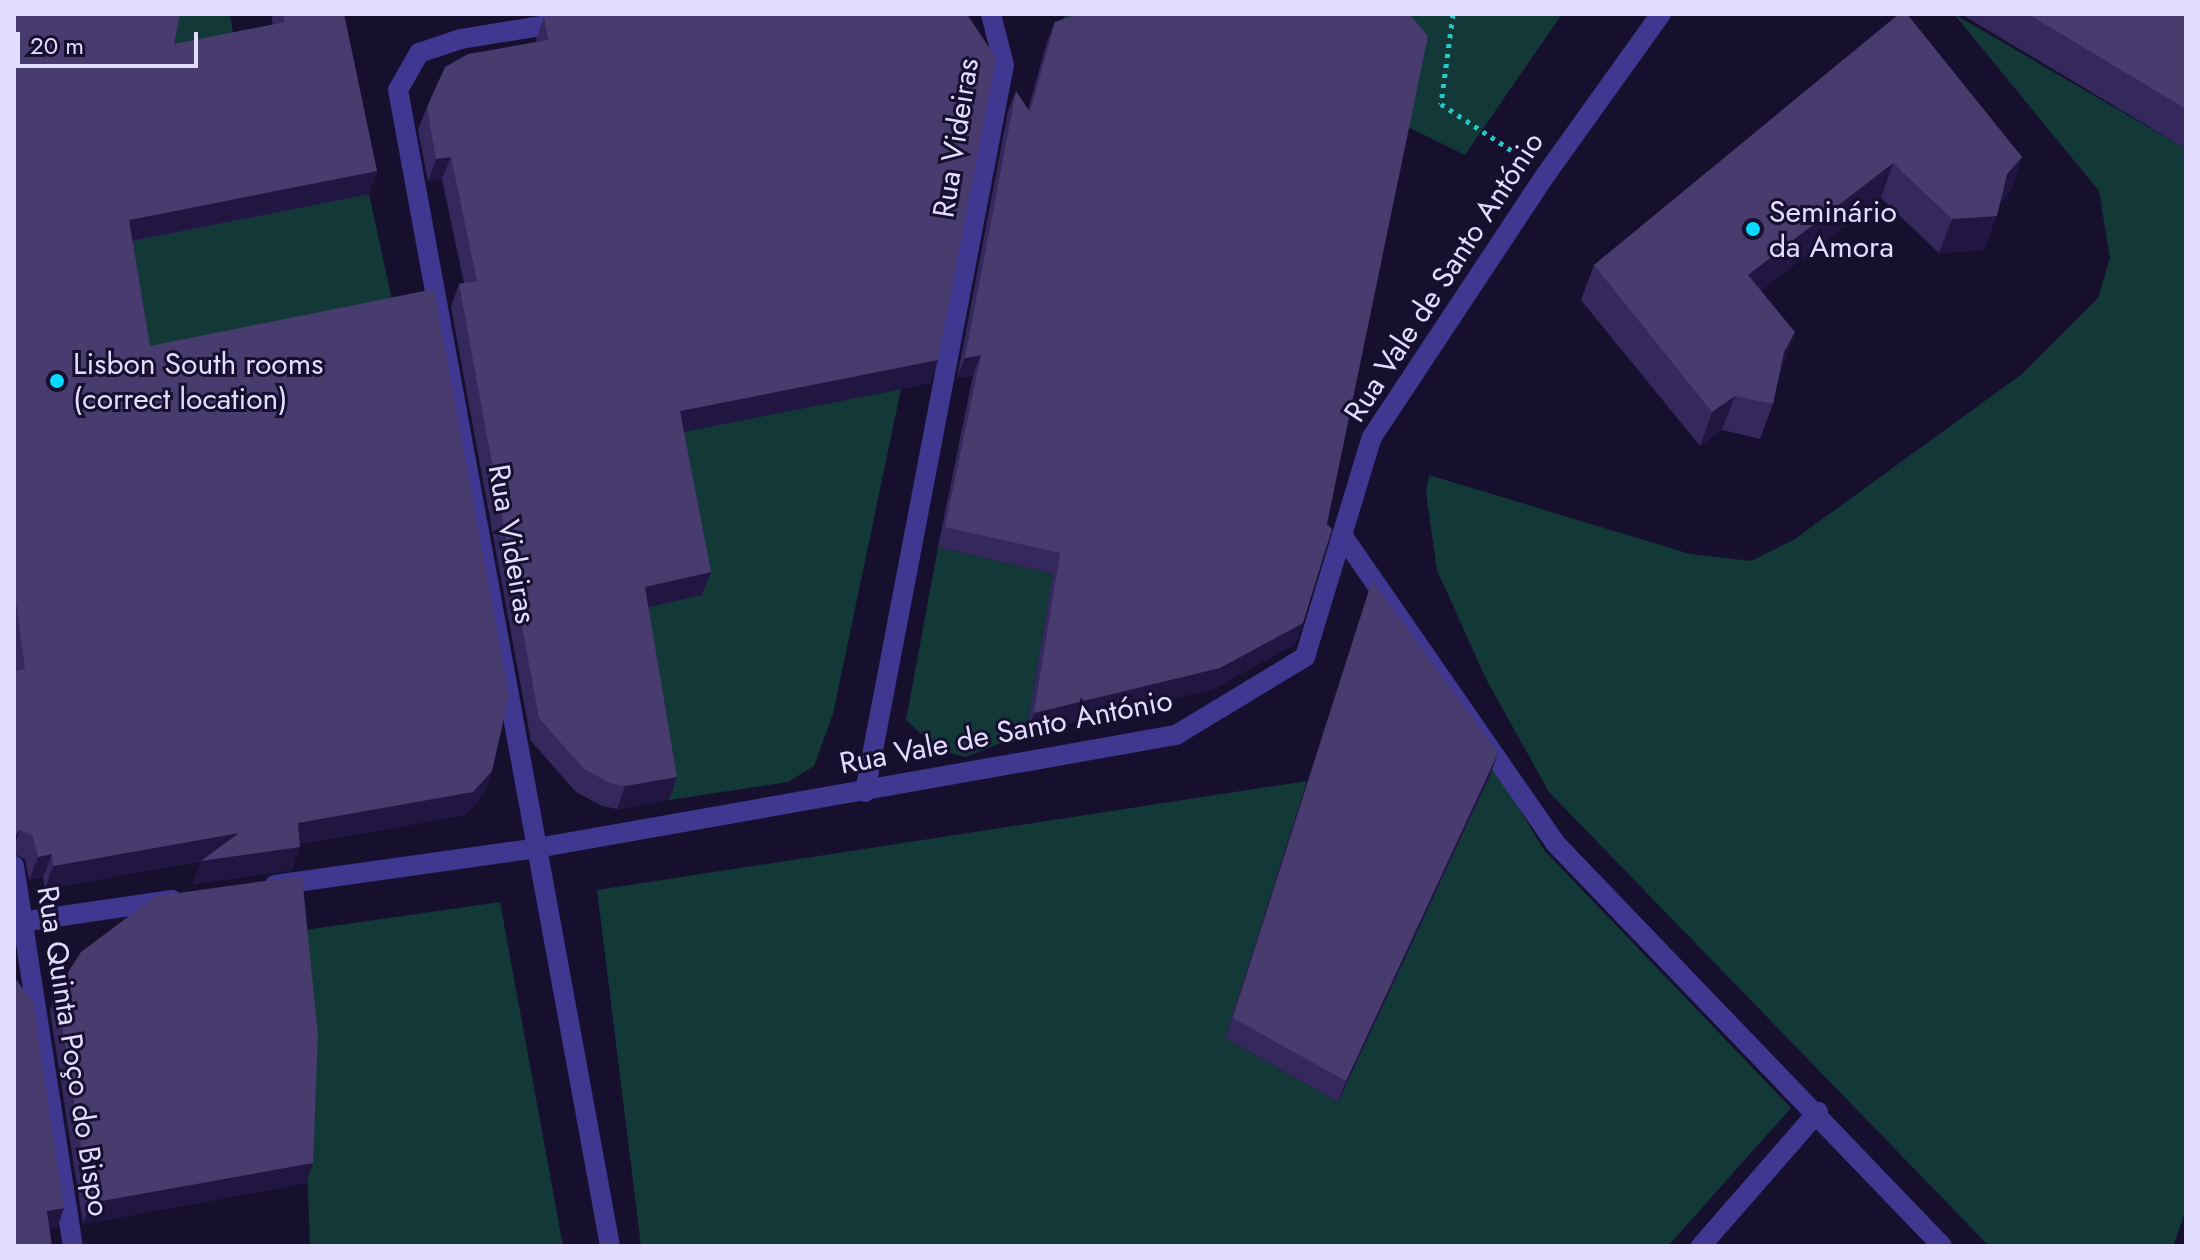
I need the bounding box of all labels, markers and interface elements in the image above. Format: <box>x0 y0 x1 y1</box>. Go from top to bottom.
scale bar <box>20 16 202 66</box>
text: 20 m <box>30 28 84 63</box>
street label: Rua Videiras <box>926 56 986 220</box>
street label: Rua Vale de Santo António <box>1337 125 1551 429</box>
place label: Seminário da Amora <box>1769 194 1897 264</box>
marker: Seminário da Amora <box>1744 220 1762 238</box>
place label: Lisbon South rooms (correct location) <box>73 346 323 416</box>
marker: Lisbon South rooms (correct location) <box>48 372 66 390</box>
street label: Rua Videiras <box>480 462 544 626</box>
street label: Rua Vale de Santo António <box>836 682 1176 782</box>
street label: Rua Quinta Poço do Bispo <box>29 883 117 1219</box>

